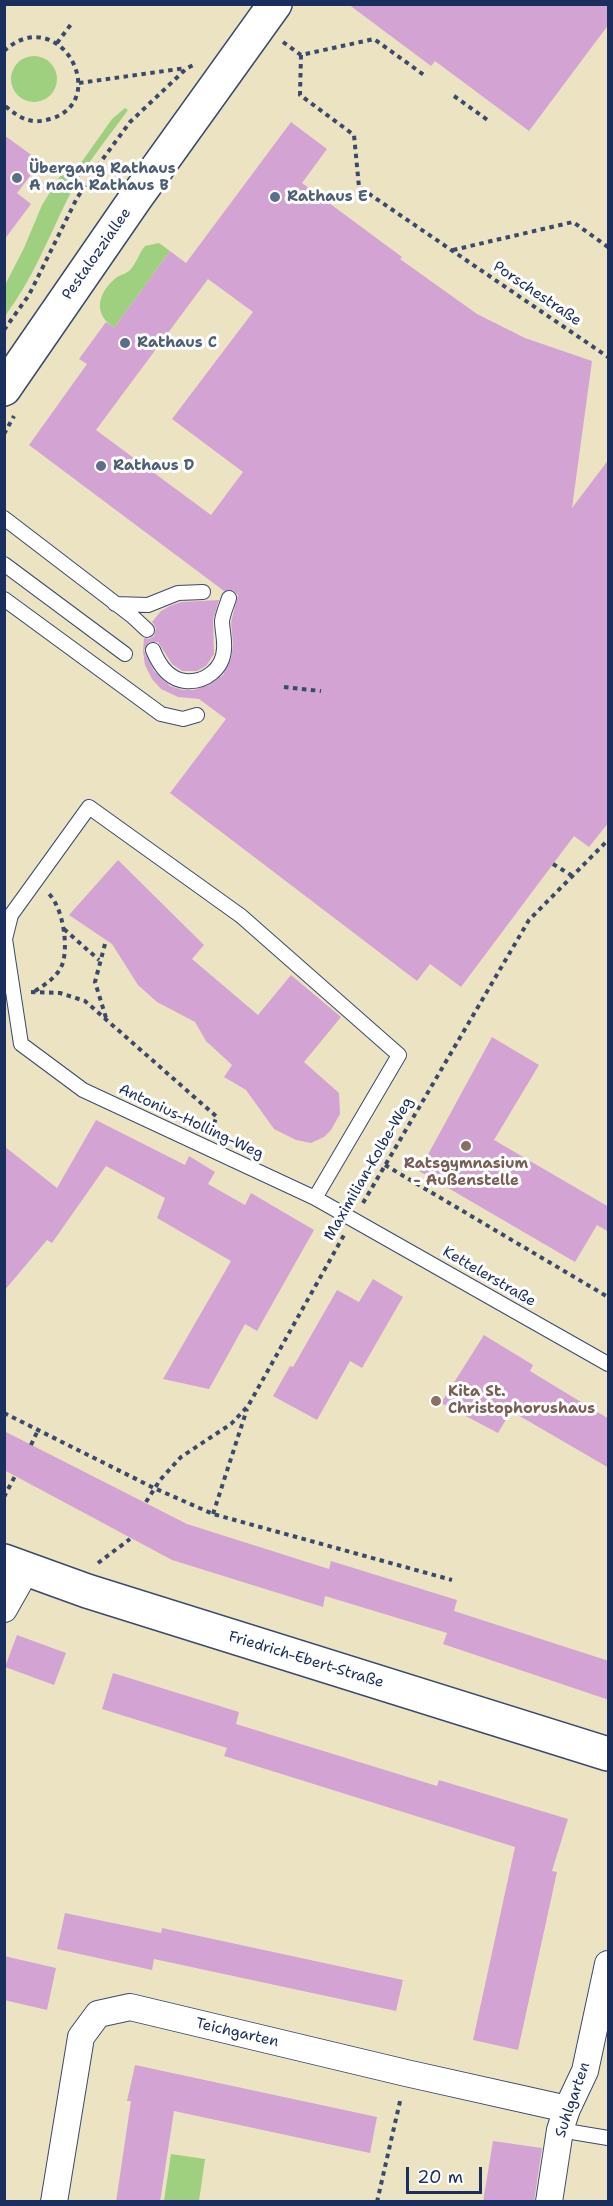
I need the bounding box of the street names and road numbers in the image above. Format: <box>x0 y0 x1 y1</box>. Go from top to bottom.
street label: Pestalozziallee <box>59 205 135 303</box>
street label: Porschestraße <box>489 258 585 330</box>
street label: Antonius-Holling-Weg <box>116 1080 266 1164</box>
street label: Maximilian-Kolbe-Weg <box>321 1094 417 1244</box>
street label: Kettelerstraße <box>439 1243 539 1311</box>
street label: Friedrich-Ebert-Straße <box>226 1628 386 1692</box>
street label: Teichgarten <box>194 2015 280 2051</box>
street label: Suhlgarten <box>552 2060 594 2140</box>

